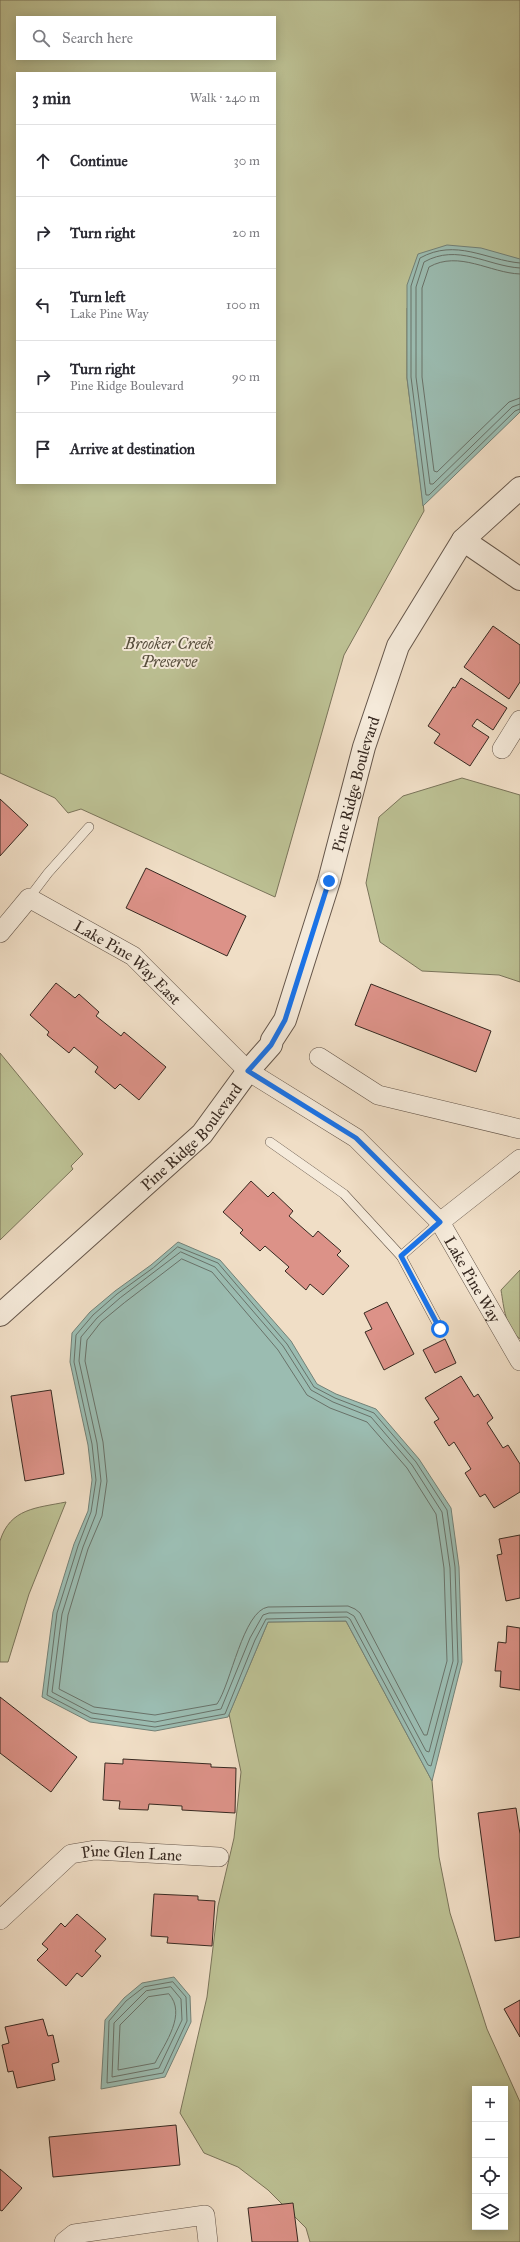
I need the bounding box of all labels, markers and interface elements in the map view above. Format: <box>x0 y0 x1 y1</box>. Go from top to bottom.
search box <box>16 16 276 60</box>
icon: search <box>30 27 52 49</box>
text: Search here <box>62 29 133 47</box>
text: 3 min <box>32 88 71 109</box>
text: Walk · 240 m <box>190 90 260 106</box>
icon: ahead <box>32 150 54 172</box>
text: Continue <box>70 152 128 170</box>
text: 30 m <box>234 153 260 169</box>
icon: right <box>32 222 54 244</box>
text: Turn right <box>70 224 135 242</box>
text: 20 m <box>232 225 260 241</box>
text: Turn left <box>70 288 126 306</box>
icon: left <box>32 294 54 316</box>
text: 100 m <box>226 297 260 313</box>
text: Lake Pine Way <box>70 306 149 322</box>
text: Turn right <box>70 360 135 378</box>
icon: right <box>32 366 54 388</box>
text: 90 m <box>232 369 260 385</box>
text: Pine Ridge Boulevard <box>70 378 184 394</box>
icon: arrive <box>32 438 54 460</box>
text: Arrive at destination <box>70 440 195 458</box>
park label: Brooker Creek Preserve <box>124 634 213 671</box>
street label: Pine Ridge Boulevard <box>328 714 384 854</box>
route end <box>320 872 338 890</box>
street label: Lake Pine Way East <box>71 916 185 1009</box>
street label: Pine Ridge Boulevard <box>137 1080 246 1194</box>
street label: Lake Pine Way <box>440 1233 505 1327</box>
route start <box>431 1320 449 1338</box>
street label: Pine Glen Lane <box>80 1841 183 1865</box>
map controls <box>472 2086 508 2230</box>
button: + <box>472 2086 508 2122</box>
button: − <box>472 2122 508 2158</box>
button: locate <box>472 2158 508 2194</box>
button: layers <box>472 2194 508 2230</box>

